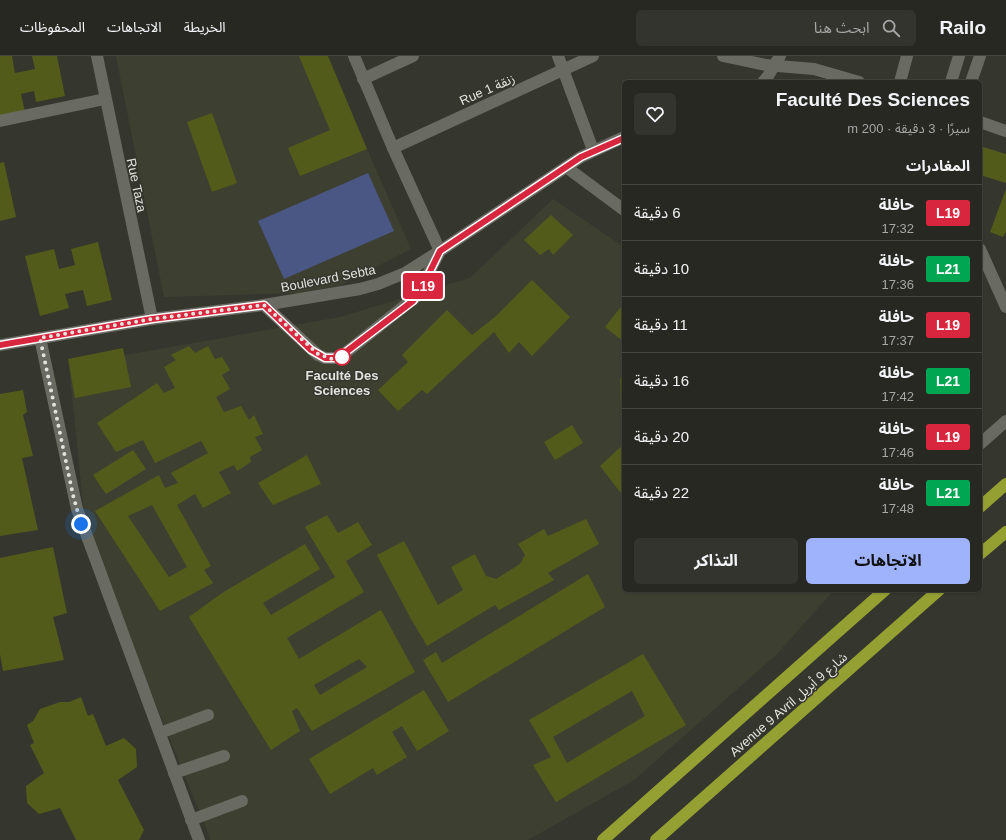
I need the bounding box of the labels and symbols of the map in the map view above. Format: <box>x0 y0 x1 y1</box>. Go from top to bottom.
street label: Rue 1 زنقة <box>457 71 517 108</box>
street label: Rue Taza <box>123 157 150 214</box>
street label: Boulevard Sebta <box>279 262 377 295</box>
line badge: L19 <box>400 273 446 299</box>
marker: Faculté Des Sciences <box>333 348 351 366</box>
place label: Faculté Des Sciences <box>306 368 378 398</box>
your location <box>71 514 91 534</box>
street label: Avenue 9 Avril شارع 9 أبريل <box>726 649 852 762</box>

